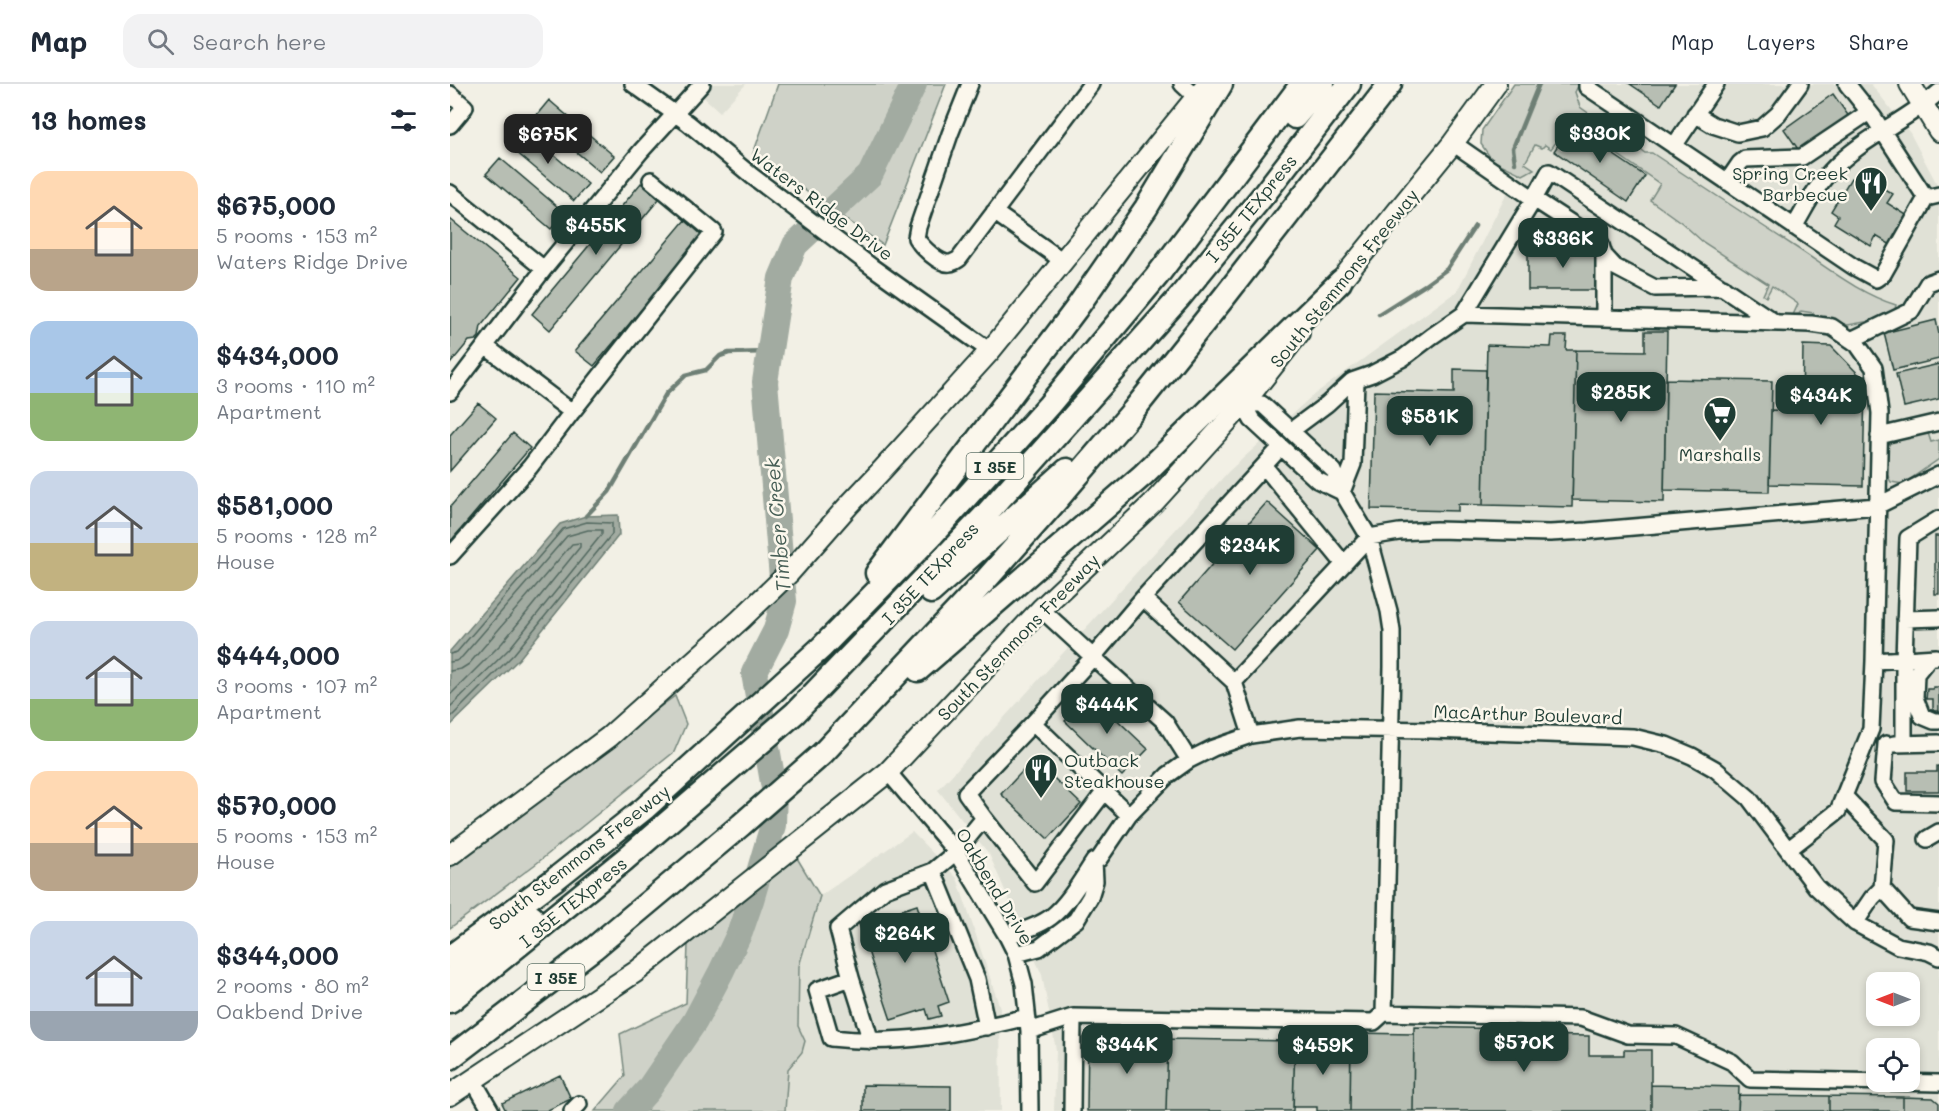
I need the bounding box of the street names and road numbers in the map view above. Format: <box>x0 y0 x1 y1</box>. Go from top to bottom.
street label: Waters Ridge Drive <box>746 142 898 266</box>
street label: I 35E TEXpress <box>1200 149 1302 267</box>
street label: South Stemmons Freeway <box>1264 184 1424 372</box>
road number: I 35E <box>966 453 1024 479</box>
street label: I 35E TEXpress <box>876 517 984 629</box>
street label: South Stemmons Freeway <box>932 548 1104 726</box>
street label: MacArthur Boulevard <box>1433 699 1623 729</box>
street label: South Stemmons Freeway <box>484 779 674 935</box>
street label: Oakbend Drive <box>951 823 1039 949</box>
street label: I 35E TEXpress <box>514 851 632 953</box>
road number: I 35E <box>528 964 584 990</box>

